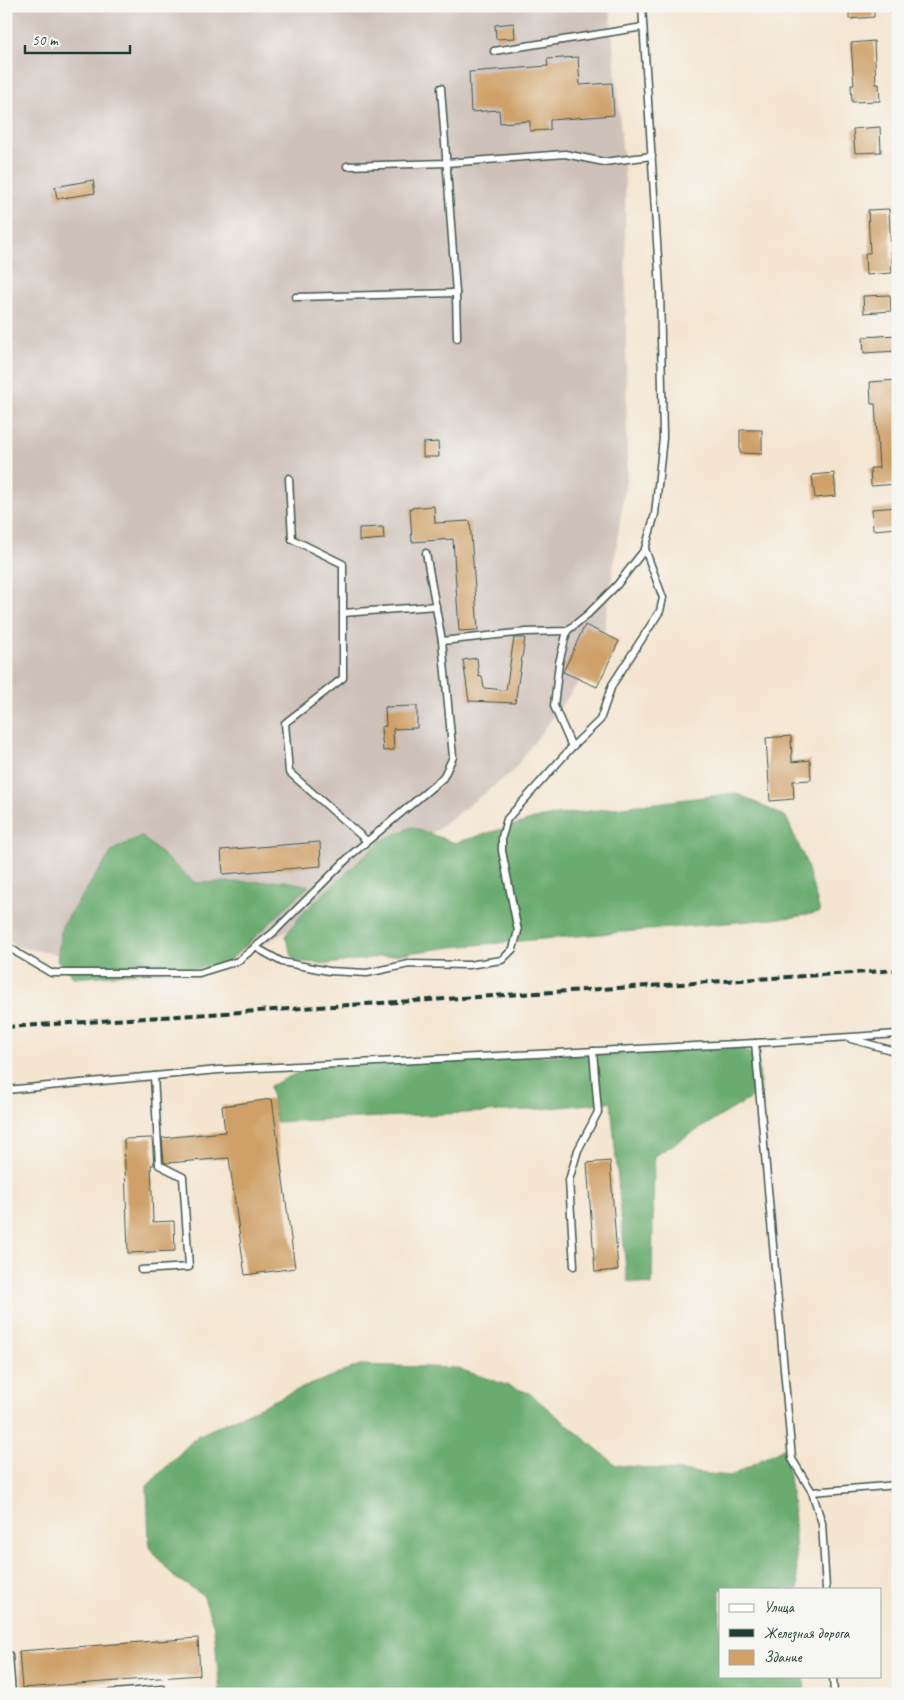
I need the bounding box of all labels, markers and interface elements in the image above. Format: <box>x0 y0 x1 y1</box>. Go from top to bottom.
scale bar <box>25 22 130 54</box>
text: 50 m <box>32 31 59 50</box>
legend <box>719 1588 882 1678</box>
text: Улица <box>764 1598 795 1617</box>
text: Железная дорога <box>764 1624 851 1643</box>
text: Здание <box>764 1648 803 1667</box>

